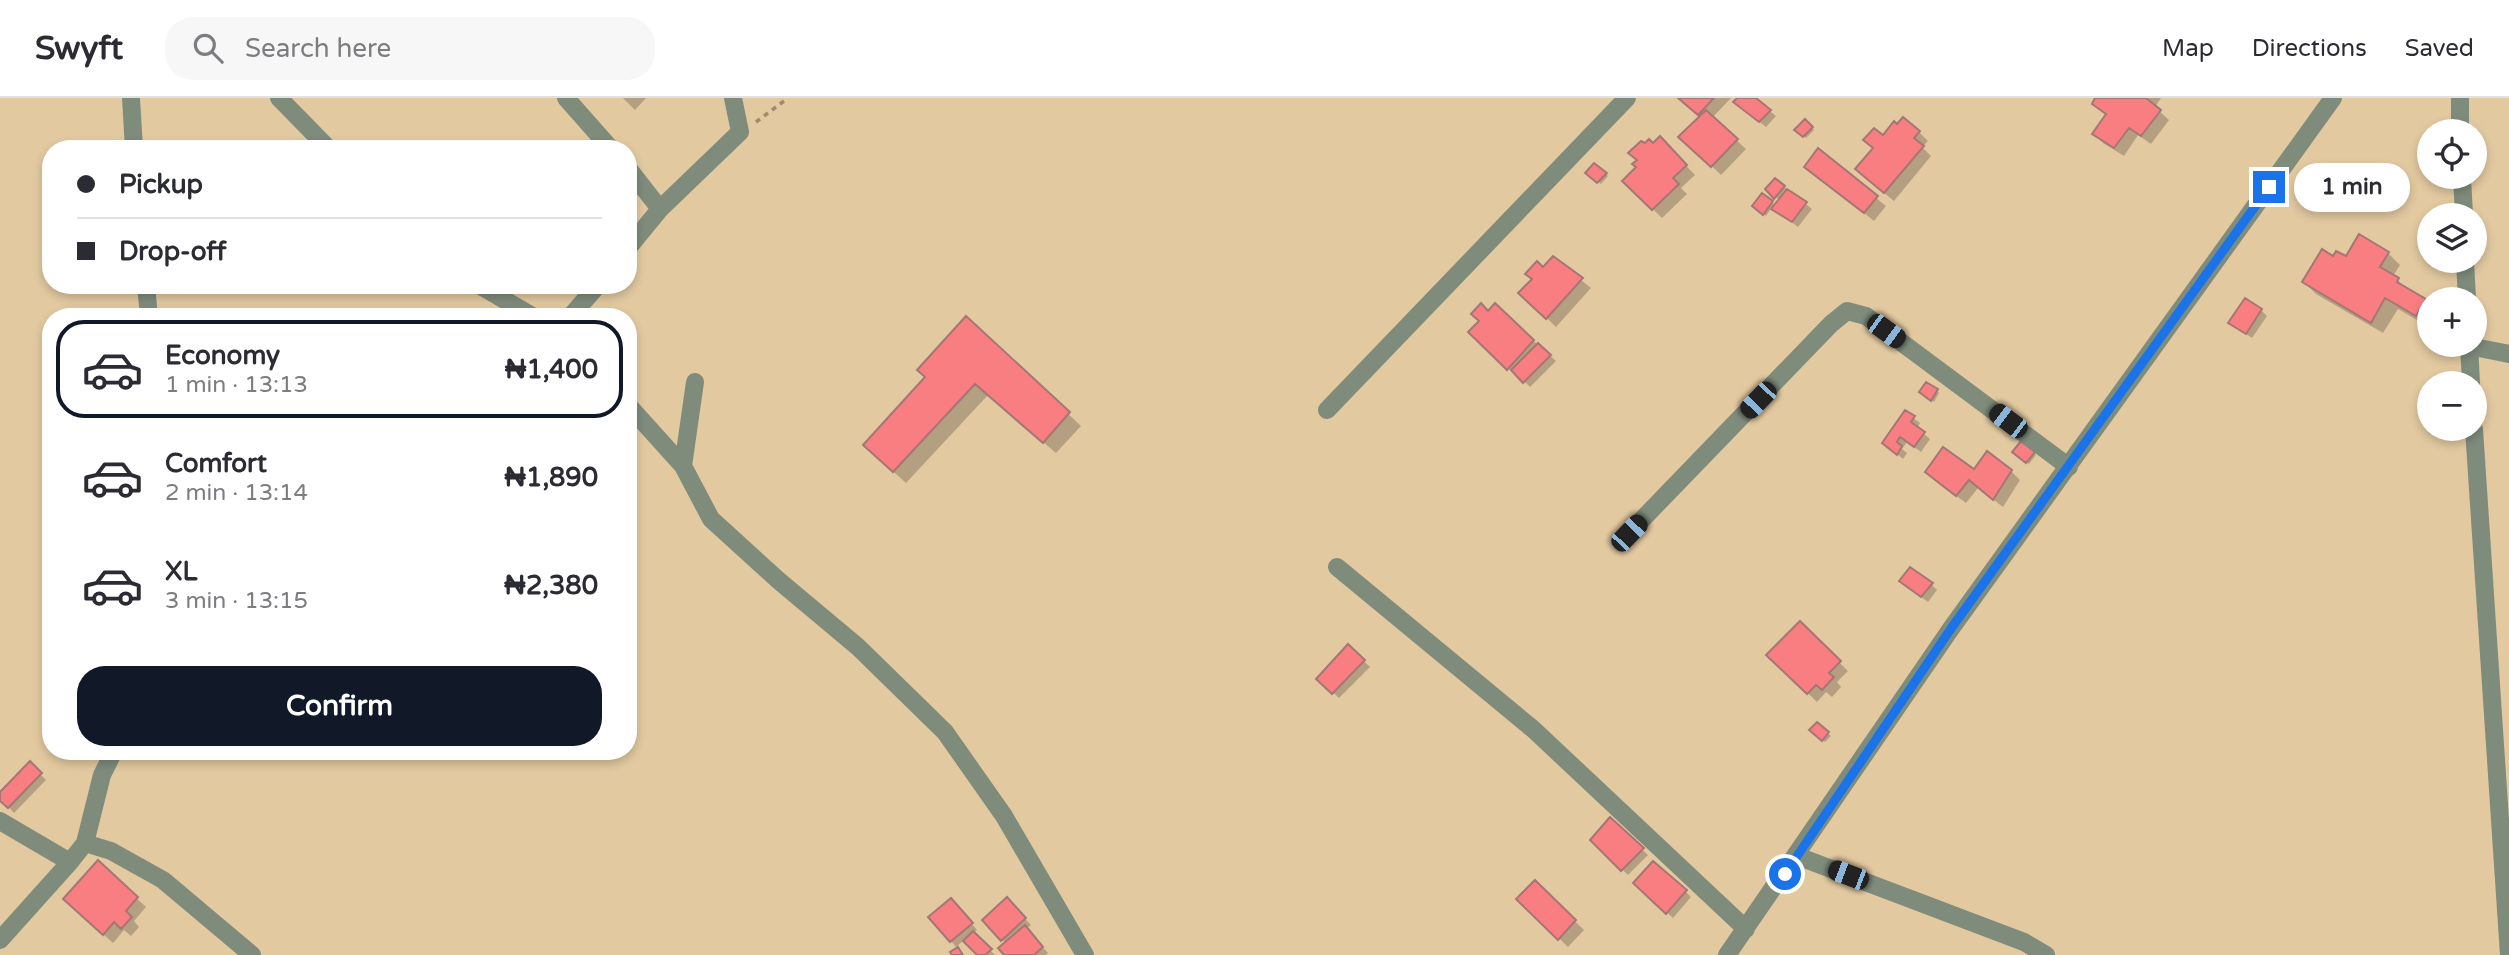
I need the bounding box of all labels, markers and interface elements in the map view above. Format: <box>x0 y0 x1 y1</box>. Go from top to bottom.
search box <box>165 17 655 80</box>
text: Swyft <box>35 29 123 68</box>
icon: search <box>189 29 227 67</box>
text: Search here <box>245 33 391 64</box>
text: Map <box>2162 34 2214 63</box>
text: Directions <box>2252 34 2367 63</box>
text: Saved <box>2405 34 2474 63</box>
map controls <box>2417 119 2487 441</box>
button: locate <box>2417 119 2487 189</box>
callout: 1 min <box>2294 162 2409 212</box>
text: Pickup <box>119 169 203 200</box>
route end <box>2253 171 2285 203</box>
text: 1 min <box>2321 173 2383 201</box>
button: layers <box>2417 203 2487 273</box>
text: Drop-off <box>119 236 226 267</box>
button: + <box>2417 287 2487 357</box>
car <box>1863 310 1910 352</box>
icon: car <box>81 338 144 401</box>
text: Economy <box>165 340 280 371</box>
text: ₦1,400 <box>505 354 598 385</box>
text: 1 min · 13:13 <box>165 371 308 399</box>
button: − <box>2417 371 2487 441</box>
car <box>1736 378 1781 422</box>
car <box>1985 400 2032 442</box>
icon: car <box>81 446 144 509</box>
text: Comfort <box>165 448 267 479</box>
text: ₦1,890 <box>504 462 598 493</box>
text: 2 min · 13:14 <box>165 479 308 507</box>
car <box>1607 511 1652 555</box>
icon: car <box>81 554 144 617</box>
text: XL <box>165 556 197 587</box>
text: ₦2,380 <box>504 570 598 601</box>
text: 3 min · 13:15 <box>165 587 308 615</box>
button: Confirm <box>77 666 602 746</box>
route start <box>1769 858 1801 890</box>
car <box>1825 858 1872 892</box>

